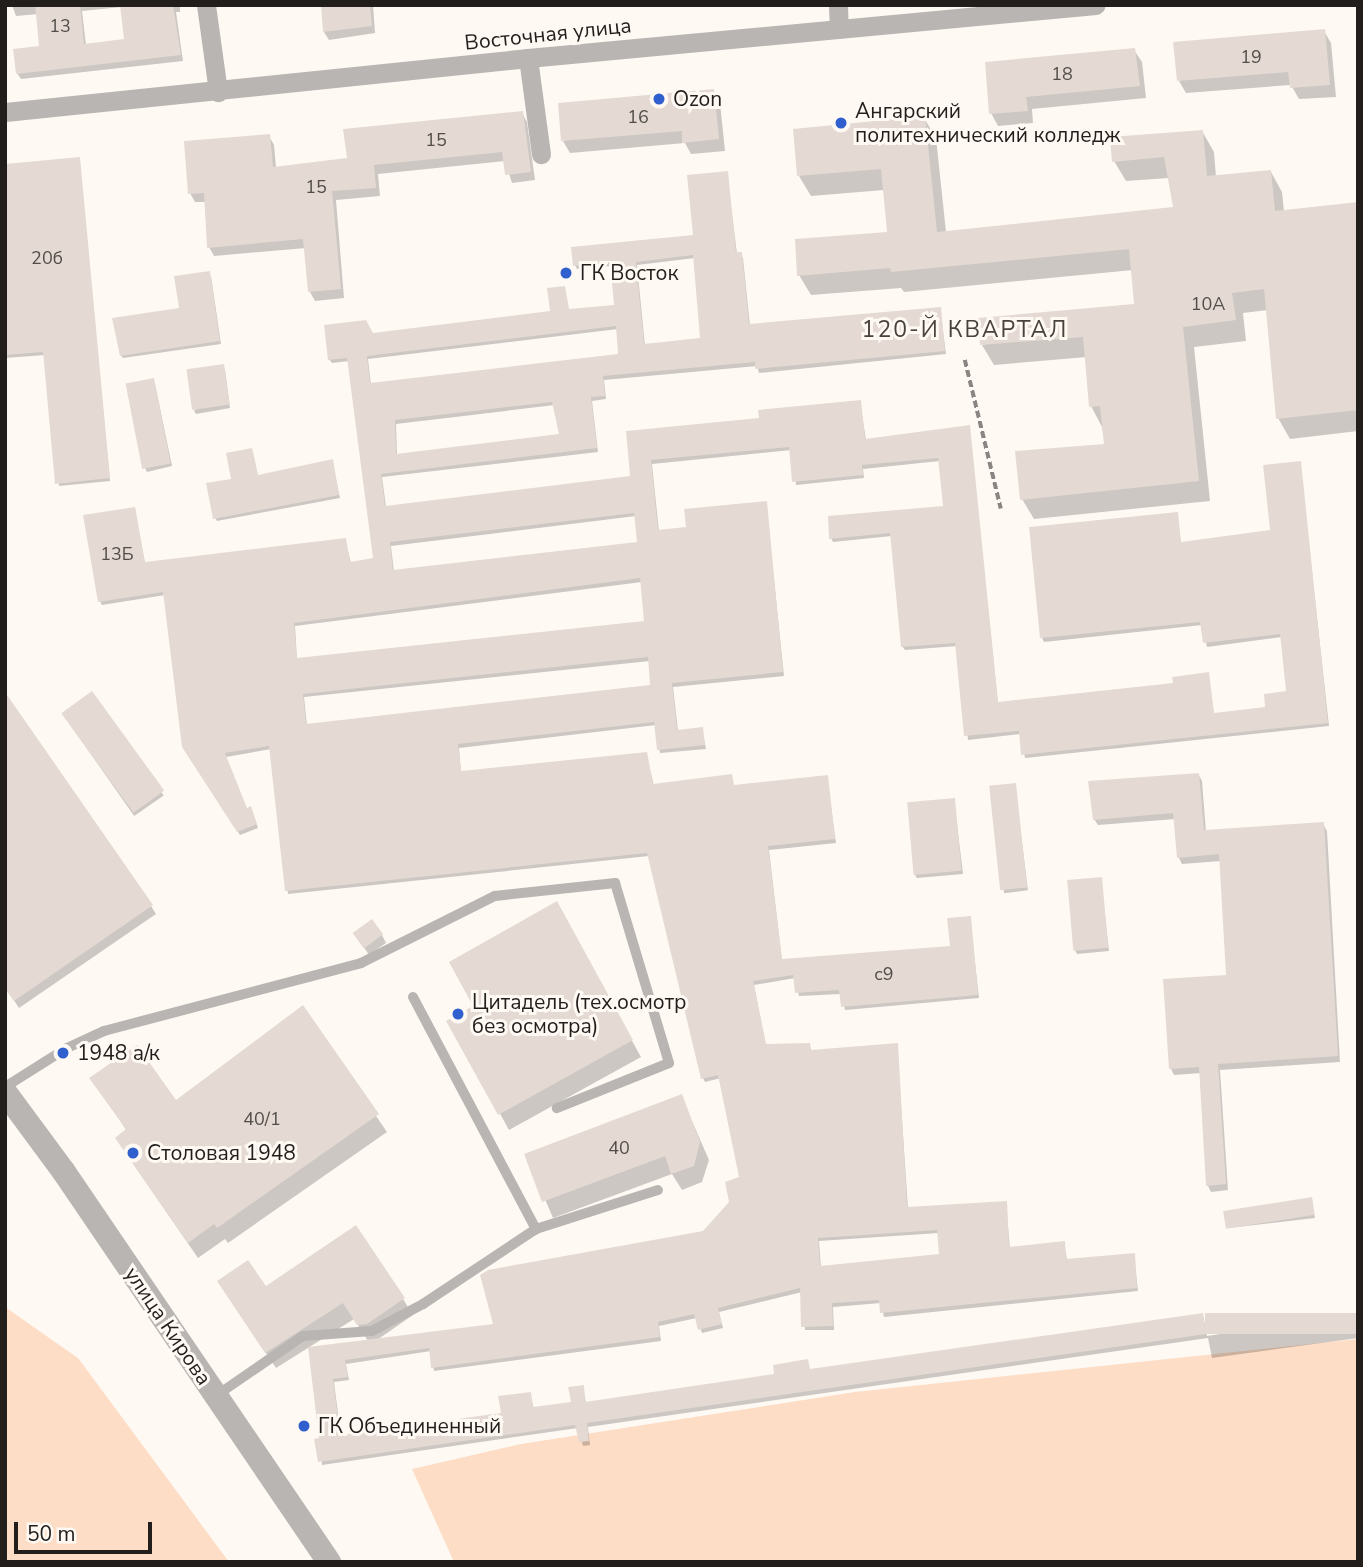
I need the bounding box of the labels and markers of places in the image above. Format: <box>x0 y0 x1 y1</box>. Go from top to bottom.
place label: Ozon <box>673 86 722 112</box>
marker: Ozon <box>651 91 667 107</box>
place label: Ангарский политехнический колледж <box>855 98 1121 148</box>
marker: Ангарский политехнический колледж <box>833 115 849 131</box>
place label: ГК Восток <box>580 260 678 286</box>
marker: ГК Восток <box>558 265 574 281</box>
place label: Цитадель (тех.осмотр без осмотра) <box>472 989 686 1039</box>
marker: Цитадель (тех.осмотр без осмотра) <box>450 1006 466 1022</box>
place label: 1948 а/к <box>77 1040 160 1066</box>
marker: 1948 а/к <box>55 1045 71 1061</box>
place label: Столовая 1948 <box>147 1140 296 1166</box>
marker: Столовая 1948 <box>125 1145 141 1161</box>
place label: ГК Объединенный <box>318 1413 501 1439</box>
marker: ГК Объединенный <box>296 1418 312 1434</box>

